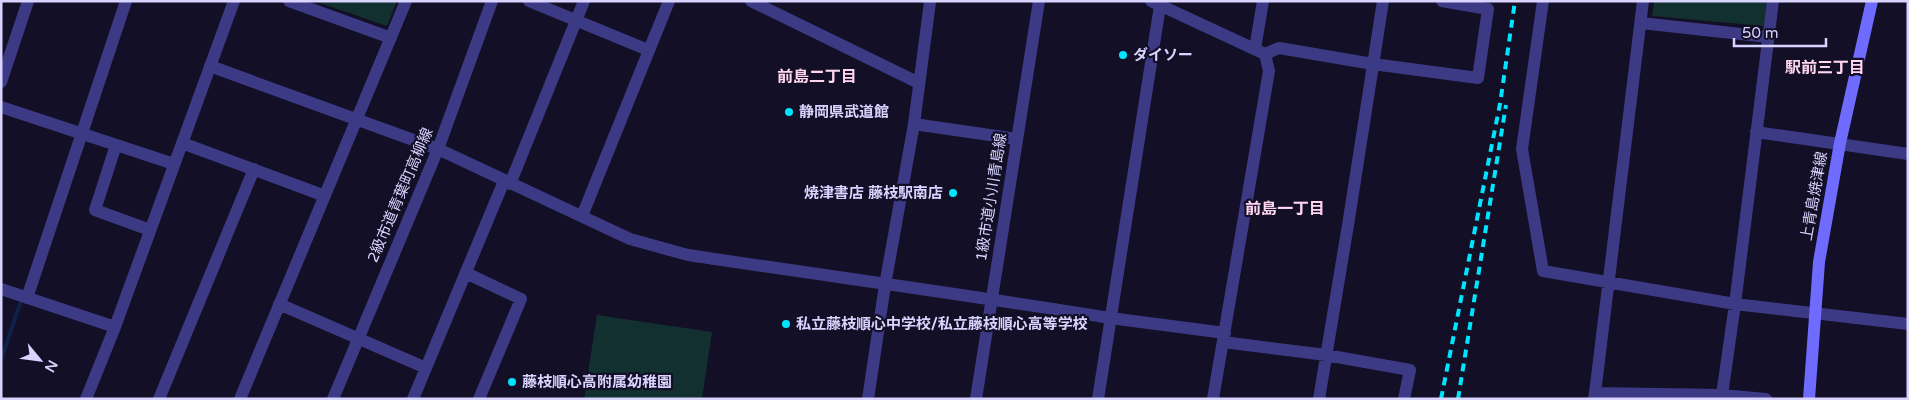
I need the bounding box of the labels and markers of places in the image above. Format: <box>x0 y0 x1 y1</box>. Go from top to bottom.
place label: ダイソー <box>1133 46 1193 64</box>
marker: ダイソー <box>1117 49 1129 61</box>
place label: 静岡県武道館 <box>799 103 889 121</box>
marker: 静岡県武道館 <box>783 106 795 118</box>
place label: 焼津書店 藤枝駅南店 <box>804 184 943 202</box>
marker: 焼津書店 藤枝駅南店 <box>947 187 959 199</box>
place label: 私立藤枝順心中学校/私立藤枝順心高等学校 <box>796 315 1088 333</box>
marker: 私立藤枝順心中学校/私立藤枝順心高等学校 <box>780 318 792 330</box>
place label: 藤枝順心高附属幼稚園 <box>522 373 672 391</box>
marker: 藤枝順心高附属幼稚園 <box>506 376 518 388</box>

